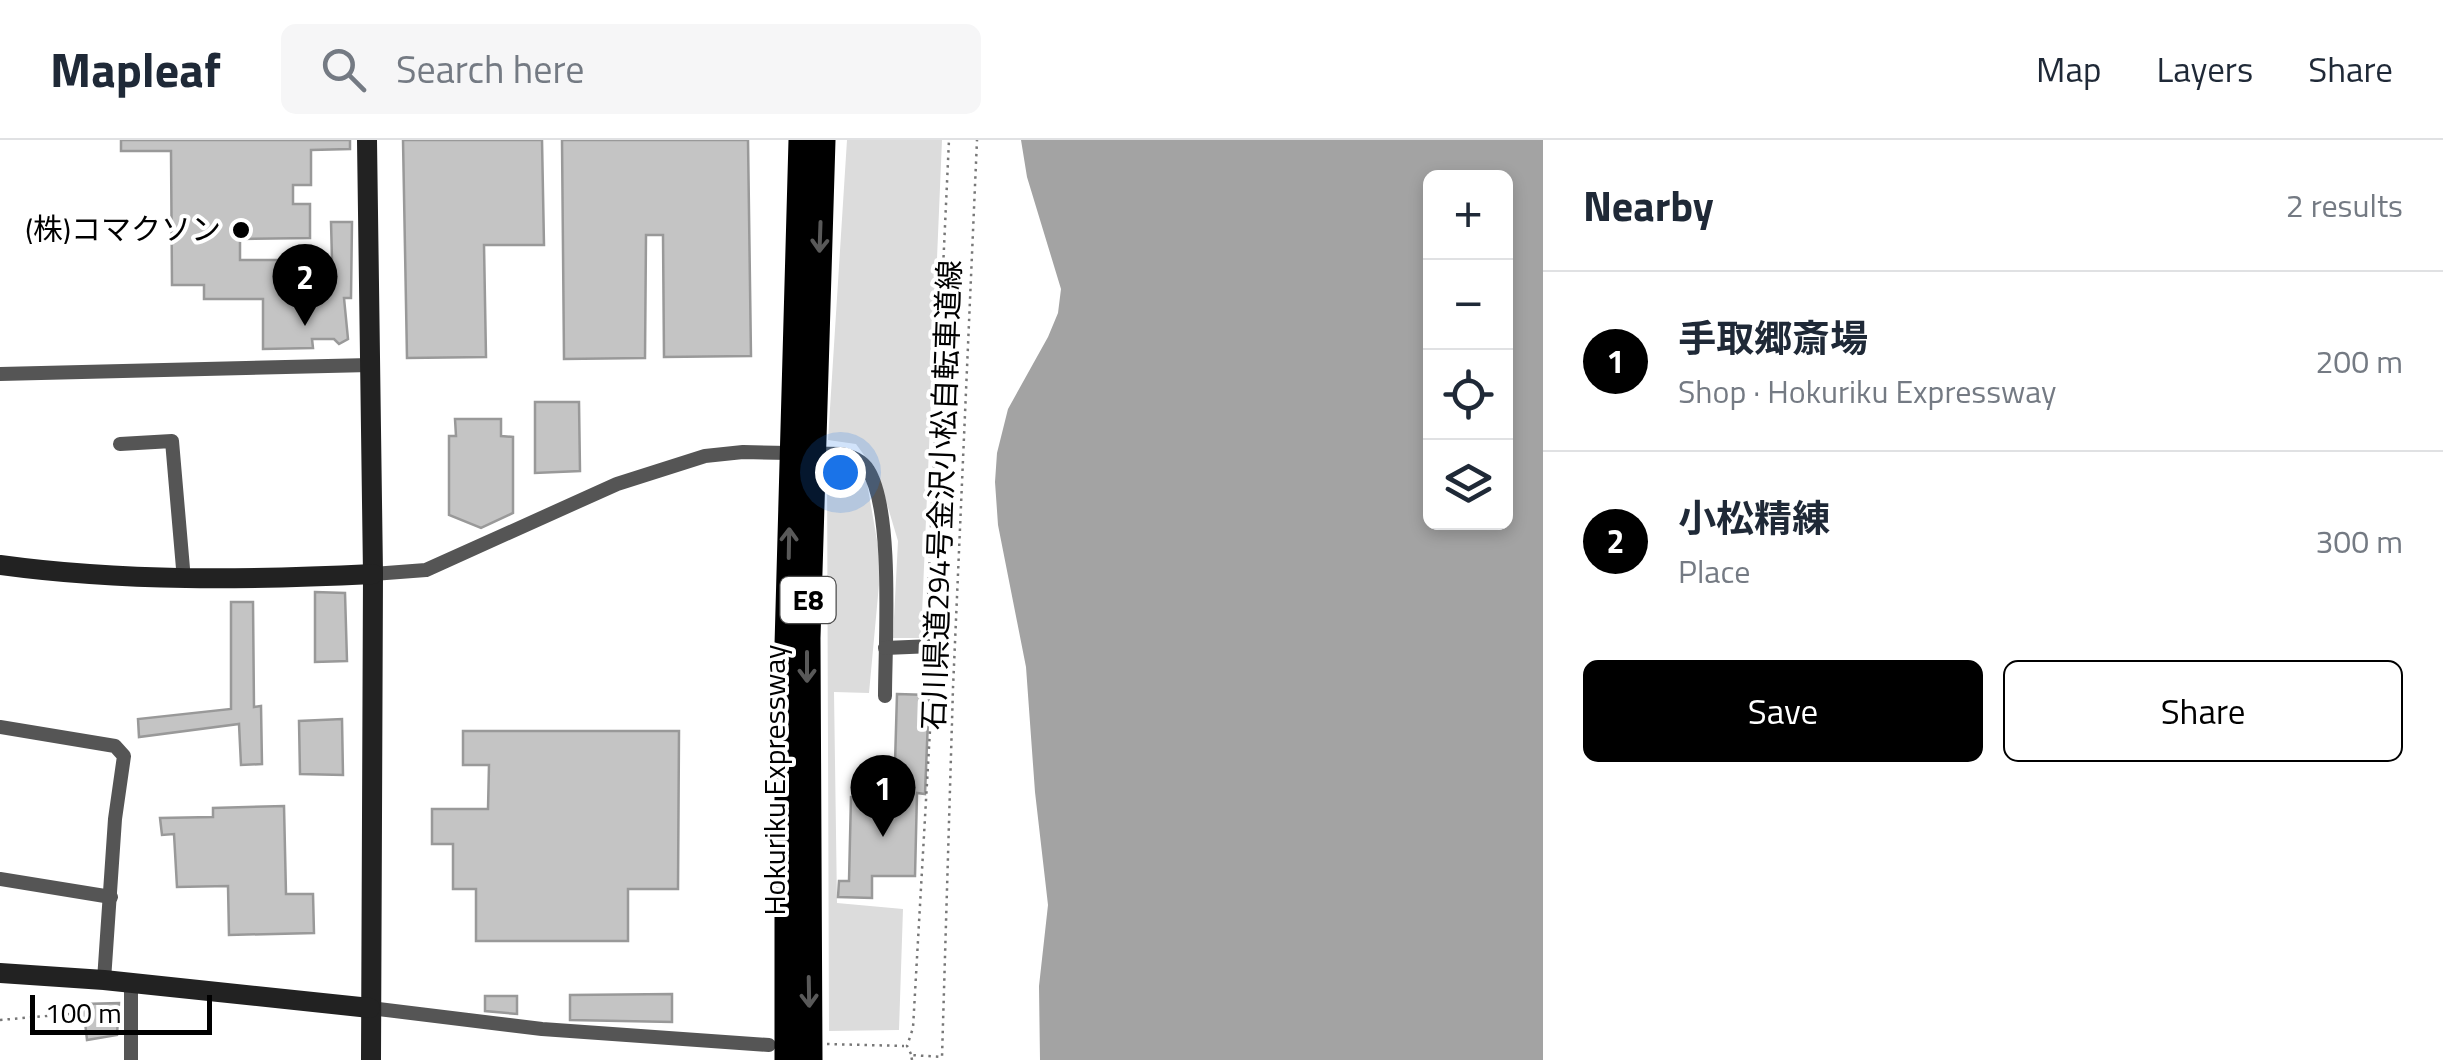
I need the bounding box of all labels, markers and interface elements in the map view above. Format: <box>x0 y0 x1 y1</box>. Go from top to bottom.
search box <box>281 24 981 114</box>
text: Mapleaf <box>50 33 221 106</box>
text: Search here <box>396 40 584 98</box>
icon: search <box>316 42 371 97</box>
text: Map <box>2036 42 2101 96</box>
text: Layers <box>2156 42 2253 96</box>
text: Share <box>2308 42 2393 96</box>
map controls <box>1423 170 1513 530</box>
button: + <box>1423 170 1513 260</box>
text: Nearby <box>1583 173 1714 237</box>
text: 2 results <box>2286 181 2403 229</box>
place label: (株)コマクソン <box>25 206 221 252</box>
marker: (株)コマクソン <box>230 219 252 241</box>
one-way arrow <box>810 221 829 253</box>
pin: 2 <box>272 244 338 326</box>
street label: 石川県道294号金沢小松自転車道線 <box>910 259 972 731</box>
button: − <box>1423 260 1513 350</box>
text: 手取郷斎場 <box>1678 309 1868 367</box>
text: 1 <box>1607 337 1624 385</box>
text: 200 m <box>2315 337 2403 385</box>
button: locate <box>1423 350 1513 440</box>
text: Shop · Hokuriku Expressway <box>1678 367 2057 415</box>
button: layers <box>1423 440 1513 530</box>
your location <box>815 447 866 498</box>
text: 小松精練 <box>1678 489 1830 547</box>
text: 2 <box>1607 517 1624 565</box>
text: 300 m <box>2315 517 2403 565</box>
one-way arrow <box>779 527 798 559</box>
text: Place <box>1678 547 1750 595</box>
road number: E8 <box>780 577 836 623</box>
street label: Hokuriku Expressway <box>751 644 797 916</box>
one-way arrow <box>798 651 817 683</box>
button: Save <box>1583 660 1983 762</box>
button: Share <box>2003 660 2403 762</box>
pin: 1 <box>850 754 916 837</box>
one-way arrow <box>799 976 818 1008</box>
scale bar <box>30 990 212 1034</box>
text: 100 m <box>45 991 122 1034</box>

